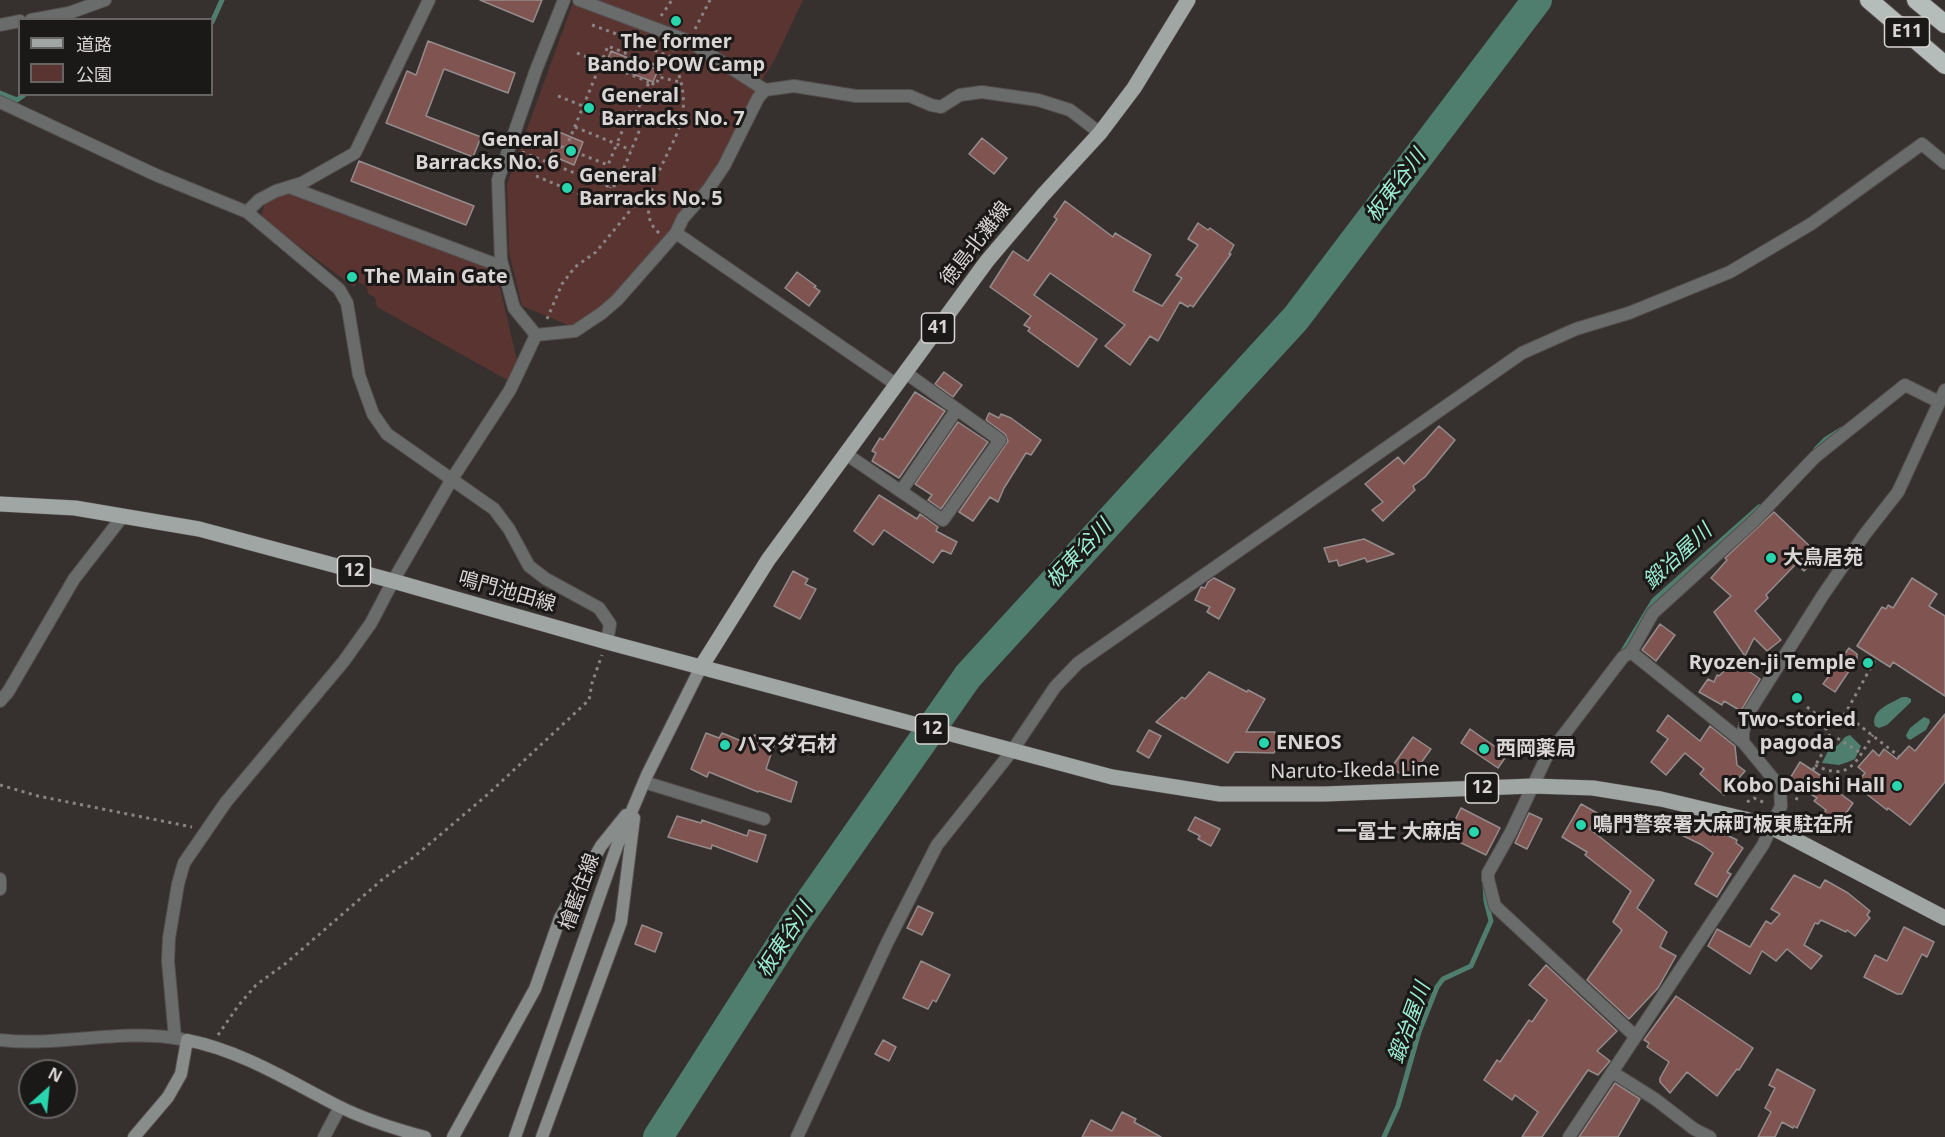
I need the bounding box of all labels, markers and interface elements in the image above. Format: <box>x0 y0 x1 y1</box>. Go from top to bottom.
marker: The former Bando POW Camp <box>669 14 683 28</box>
road number: E11 <box>1884 17 1930 47</box>
legend <box>18 18 213 96</box>
place label: The former Bando POW Camp <box>587 30 765 77</box>
text: 道路 <box>76 32 112 56</box>
text: 公園 <box>76 62 112 86</box>
place label: General Barracks No. 7 <box>601 84 745 131</box>
marker: General Barracks No. 7 <box>582 101 596 115</box>
place label: General Barracks No. 6 <box>415 128 559 175</box>
marker: General Barracks No. 6 <box>564 144 578 158</box>
water label: 板東谷川 <box>1361 145 1431 227</box>
place label: General Barracks No. 5 <box>579 164 723 211</box>
marker: General Barracks No. 5 <box>560 181 574 195</box>
street label: 徳島北灘線 <box>936 197 1016 291</box>
place label: The Main Gate <box>364 265 508 289</box>
marker: The Main Gate <box>345 270 359 284</box>
road number: 41 <box>922 313 954 343</box>
water label: 板東谷川 <box>1041 515 1117 593</box>
water label: 鍛冶屋川 <box>1639 519 1717 595</box>
place label: 大鳥居苑 <box>1783 546 1863 570</box>
marker: 大鳥居苑 <box>1764 551 1778 565</box>
road number: 12 <box>338 556 370 586</box>
street label: 鳴門池田線 <box>456 567 558 617</box>
place label: Ryozen-ji Temple <box>1689 651 1856 675</box>
marker: Ryozen-ji Temple <box>1861 656 1875 670</box>
marker: Two-storied pagoda <box>1790 691 1804 705</box>
place label: Two-storied pagoda <box>1738 708 1856 755</box>
road number: 12 <box>916 714 948 744</box>
place label: ENEOS <box>1276 731 1341 755</box>
place label: ハマダ石材 <box>737 733 837 757</box>
marker: ENEOS <box>1257 736 1271 750</box>
place label: 西岡薬局 <box>1496 737 1576 761</box>
marker: ハマダ石材 <box>718 738 732 752</box>
marker: 西岡薬局 <box>1477 742 1491 756</box>
street label: Naruto-Ikeda Line <box>1270 758 1440 784</box>
road number: 12 <box>1466 773 1498 803</box>
place label: Kobo Daishi Hall <box>1723 774 1885 798</box>
marker: Kobo Daishi Hall <box>1890 779 1904 793</box>
place label: 鳴門警察署大麻町板東駐在所 <box>1593 813 1853 837</box>
marker: 鳴門警察署大麻町板東駐在所 <box>1574 818 1588 832</box>
place label: 一冨士 大麻店 <box>1337 820 1462 844</box>
marker: 一冨士 大麻店 <box>1467 825 1481 839</box>
street label: 檜藍住線 <box>555 850 605 934</box>
water label: 板東谷川 <box>752 898 818 982</box>
water label: 鍛冶屋川 <box>1384 979 1436 1067</box>
north arrow <box>18 1059 78 1119</box>
text: N <box>44 1062 66 1087</box>

